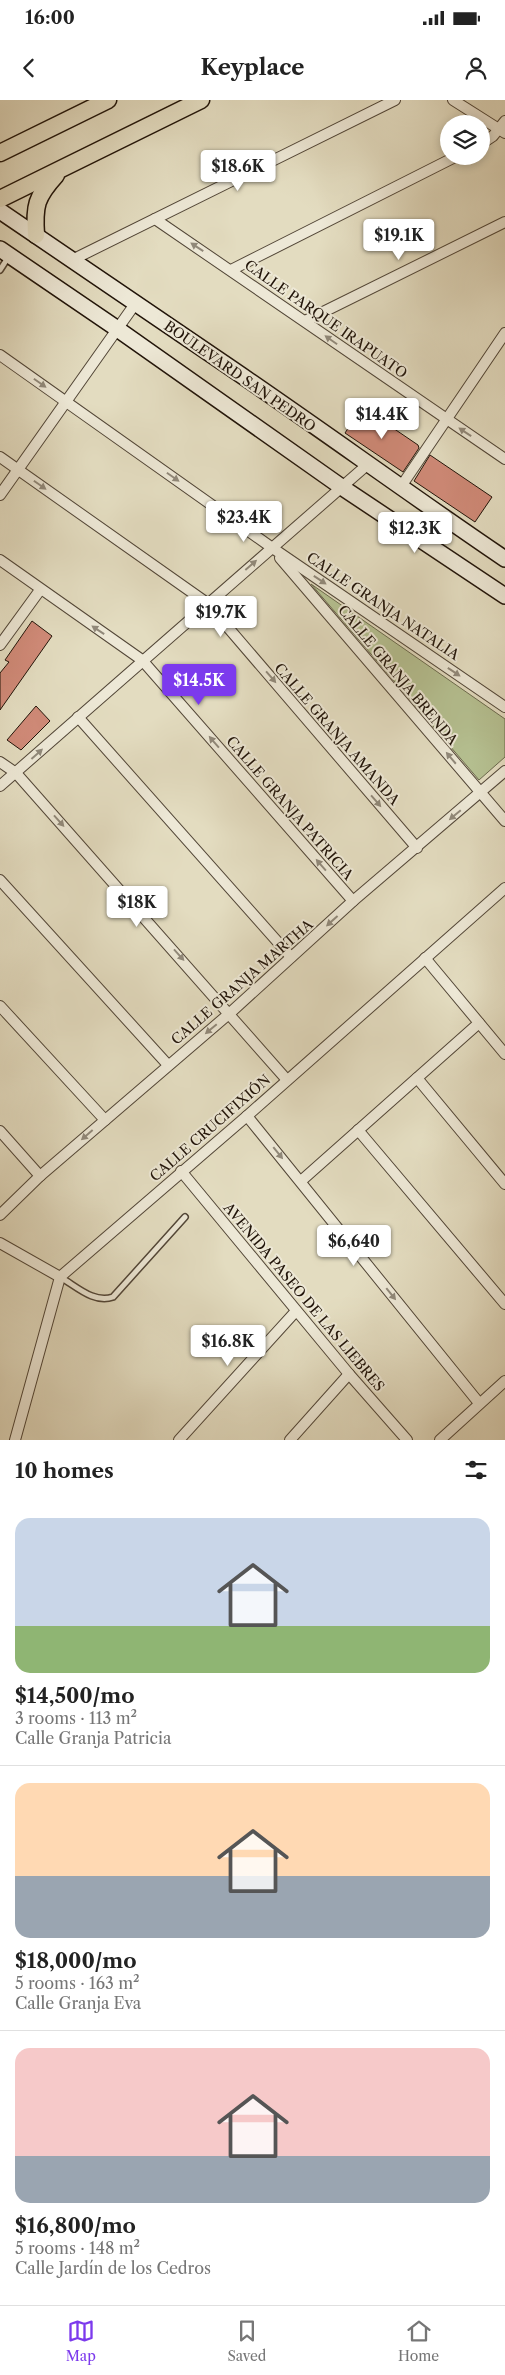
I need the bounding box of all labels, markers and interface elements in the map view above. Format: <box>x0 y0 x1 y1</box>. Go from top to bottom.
text: 16:00 <box>25 6 75 29</box>
icon: back <box>15 54 43 82</box>
text: Keyplace <box>201 54 304 81</box>
icon: person <box>462 54 490 82</box>
map controls <box>440 115 490 165</box>
button: layers <box>440 115 490 165</box>
pin: $18.6K <box>197 149 279 192</box>
text: $18.6K <box>212 156 264 176</box>
pin: $19.1K <box>358 219 440 261</box>
text: $19.1K <box>374 225 424 245</box>
one-way arrow <box>191 243 204 252</box>
street label: CALLE PARQUE IRAPUATO <box>241 256 411 382</box>
street label: BOULEVARD SAN PEDRO <box>161 317 319 435</box>
one-way arrow <box>324 335 338 345</box>
one-way arrow <box>33 378 47 388</box>
pin: $14.4K <box>341 398 423 440</box>
text: $14.4K <box>356 404 408 424</box>
one-way arrow <box>458 427 472 437</box>
one-way arrow <box>166 472 180 482</box>
one-way arrow <box>33 480 47 490</box>
pin: $23.4K <box>203 500 285 543</box>
text: $23.4K <box>217 507 271 527</box>
pin: $12.3K <box>374 512 456 554</box>
text: $12.3K <box>389 518 441 538</box>
street label: CALLE GRANJA NATALIA <box>303 548 463 664</box>
one-way arrow <box>244 559 256 571</box>
one-way arrow <box>313 575 327 585</box>
pin: $19.7K <box>180 596 262 638</box>
street label: CALLE GRANJA BRENDA <box>334 601 462 749</box>
text: $19.7K <box>196 602 246 622</box>
one-way arrow <box>92 625 105 635</box>
street label: CALLE GRANJA AMANDA <box>270 659 404 809</box>
pin: $14.5K <box>158 664 240 706</box>
one-way arrow <box>447 667 461 677</box>
text: $14.5K <box>173 670 225 690</box>
one-way arrow <box>265 671 276 683</box>
street label: CALLE GRANJA PATRICIA <box>223 732 358 884</box>
one-way arrow <box>208 737 220 749</box>
one-way arrow <box>30 748 42 760</box>
one-way arrow <box>445 751 456 764</box>
one-way arrow <box>371 794 382 807</box>
one-way arrow <box>449 809 461 820</box>
one-way arrow <box>53 814 65 826</box>
one-way arrow <box>315 859 327 871</box>
pin: $18K <box>107 886 167 928</box>
text: $18K <box>118 892 156 912</box>
street label: CALLE GRANJA MARTHA <box>167 915 317 1049</box>
one-way arrow <box>326 915 338 927</box>
one-way arrow <box>173 949 184 962</box>
one-way arrow <box>205 1023 217 1035</box>
street label: CALLE CRUCIFIXIÓN <box>145 1070 274 1185</box>
one-way arrow <box>82 1129 94 1141</box>
one-way arrow <box>273 1147 284 1160</box>
street label: AVENIDA PASEO DE LAS LIEBRES <box>219 1198 388 1395</box>
pin: $6,640 <box>313 1224 395 1267</box>
text: $6,640 <box>328 1231 380 1251</box>
one-way arrow <box>386 1287 397 1300</box>
pin: $16.8K <box>187 1324 269 1367</box>
text: $16.8K <box>202 1331 254 1351</box>
icon: filters <box>462 1456 490 1484</box>
text: 10 homes <box>15 1458 114 1483</box>
icon: home <box>208 1550 298 1640</box>
text: $14,500/mo <box>15 1683 135 1708</box>
text: 3 rooms · 113 m² <box>15 1708 137 1728</box>
text: Calle Granja Patricia <box>15 1728 171 1748</box>
icon: home <box>208 1816 298 1906</box>
text: $18,000/mo <box>15 1948 137 1973</box>
text: 5 rooms · 163 m² <box>15 1973 140 1993</box>
text: Calle Granja Eva <box>15 1993 141 2013</box>
icon: home <box>208 2081 298 2171</box>
text: $16,800/mo <box>15 2213 136 2238</box>
text: 5 rooms · 148 m² <box>15 2238 140 2258</box>
text: Calle Jardín de los Cedros <box>15 2258 211 2278</box>
tab: Map <box>66 2317 96 2365</box>
tab: Saved <box>228 2317 266 2365</box>
tab: Home <box>398 2317 439 2365</box>

